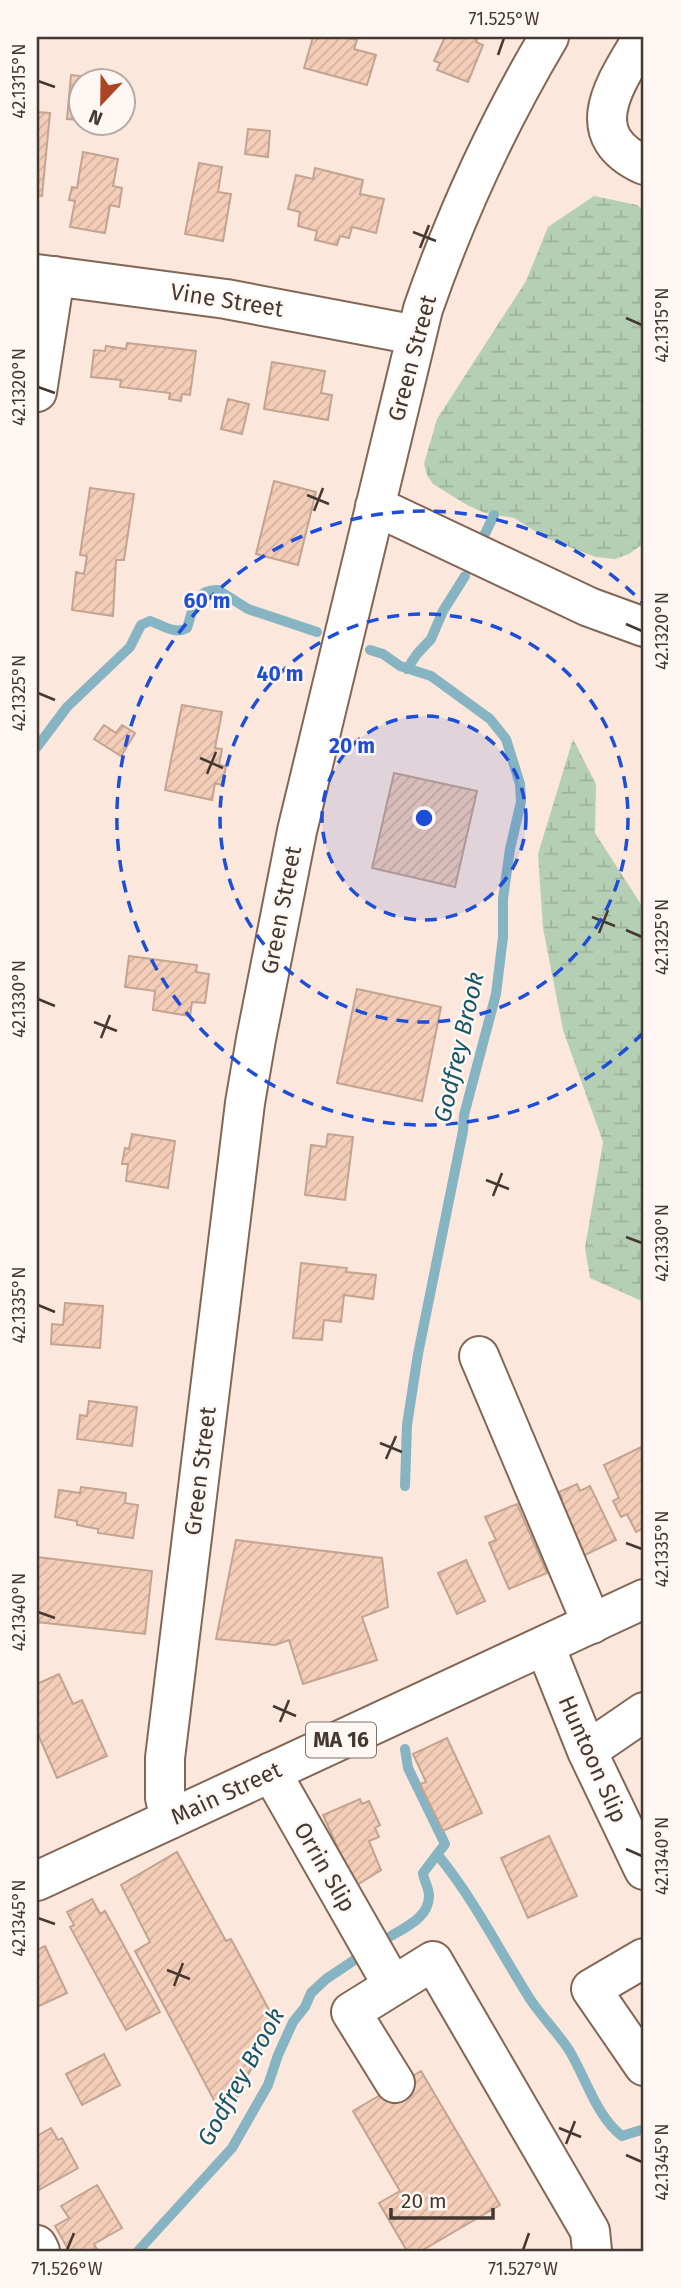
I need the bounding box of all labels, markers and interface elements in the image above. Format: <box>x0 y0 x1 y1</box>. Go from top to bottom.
text: 71.525°W <box>469 8 540 30</box>
text: 42.1315°N <box>8 43 30 119</box>
north arrow <box>66 66 136 136</box>
text: N <box>86 104 106 130</box>
street label: Vine Street <box>169 277 286 323</box>
text: 42.1315°N <box>651 287 673 363</box>
street label: Green Street <box>382 291 442 424</box>
text: 42.1320°N <box>8 348 30 426</box>
text: 60 m <box>184 588 230 614</box>
text: 42.1320°N <box>651 592 673 670</box>
text: 42.1325°N <box>8 655 30 731</box>
text: 40 m <box>257 661 303 687</box>
text: 20 m <box>329 733 375 759</box>
centre of rings <box>412 806 436 830</box>
street label: Green Street <box>255 843 307 976</box>
text: 42.1325°N <box>651 899 673 975</box>
text: 42.1330°N <box>8 960 30 1038</box>
water label: Godfrey Brook <box>428 969 490 1125</box>
text: 42.1330°N <box>651 1204 673 1282</box>
text: 42.1335°N <box>8 1267 30 1343</box>
street label: Green Street <box>178 1404 222 1537</box>
text: 42.1335°N <box>651 1511 673 1587</box>
text: 42.1340°N <box>8 1573 30 1651</box>
street label: Huntoon Slip <box>552 1691 634 1827</box>
road number: MA 16 <box>306 1722 376 1758</box>
street label: Main Street <box>166 1755 286 1831</box>
street label: Orrin Slip <box>288 1817 362 1917</box>
text: 42.1340°N <box>651 1817 673 1895</box>
text: 42.1345°N <box>8 1879 30 1957</box>
water label: Godfrey Brook <box>192 2003 290 2151</box>
text: 42.1345°N <box>651 2123 673 2201</box>
scale bar <box>391 2176 492 2220</box>
text: 20 m <box>401 2188 447 2214</box>
text: 71.526°W <box>31 2258 103 2280</box>
text: 71.527°W <box>488 2258 558 2280</box>

